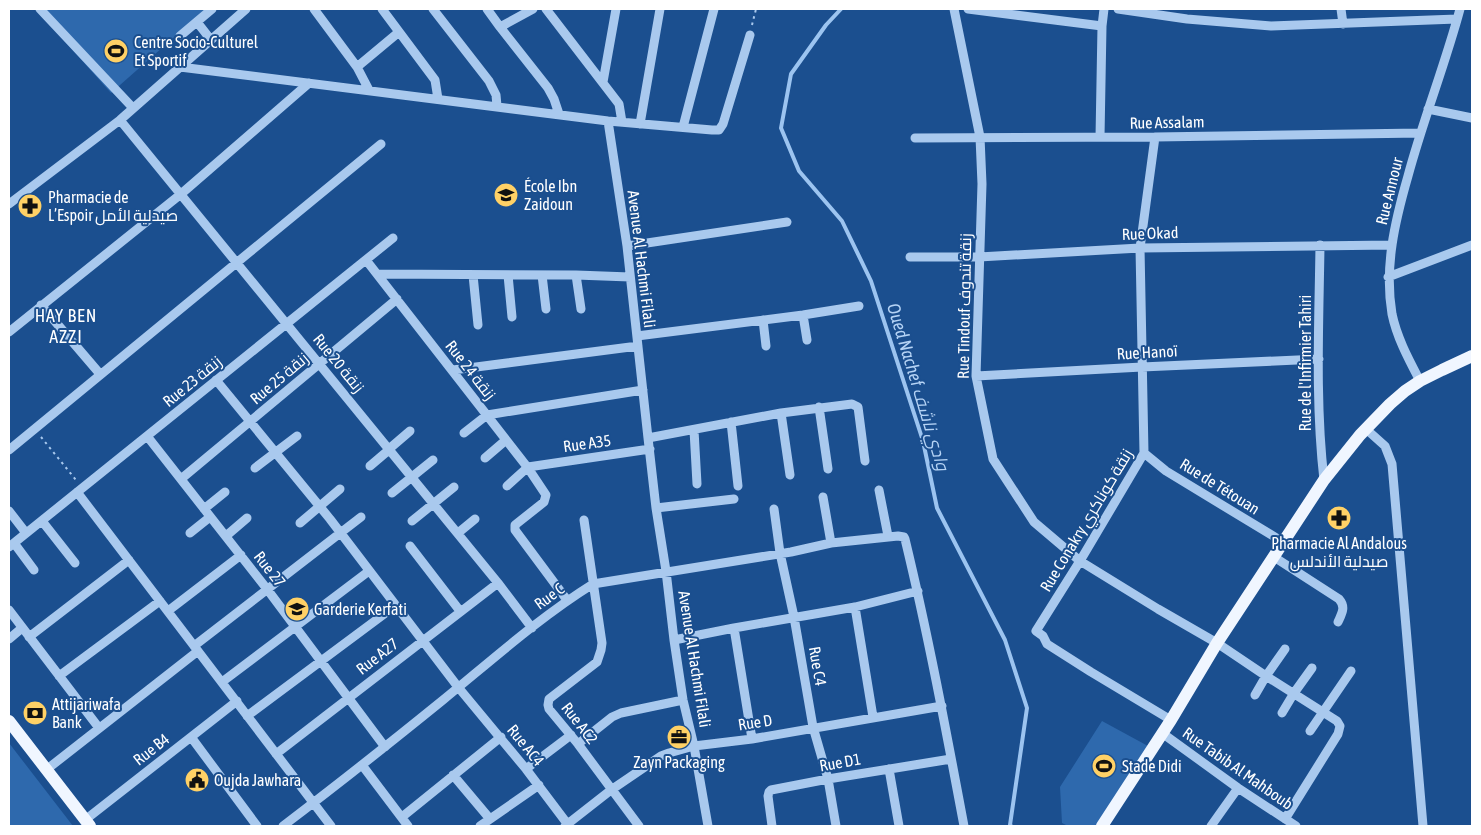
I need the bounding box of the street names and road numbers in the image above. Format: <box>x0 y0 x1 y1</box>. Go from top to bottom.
street label: Rue Assalam <box>1129 112 1205 132</box>
street label: Rue Annour <box>1372 155 1406 226</box>
street label: Avenue Al Hachmi Filali <box>625 189 659 329</box>
street label: Rue Okad <box>1121 223 1179 243</box>
street label: Rue Tindouf زنقة تندوف <box>954 233 975 379</box>
street label: Rue de l'Infirmier Tahiri <box>1296 295 1314 431</box>
street label: Rue 20 زنقة <box>309 330 368 397</box>
street label: Rue 24 زنقة <box>441 337 500 404</box>
street label: Rue Hanoï <box>1116 341 1178 363</box>
street label: Rue 25 زنقة <box>246 348 312 408</box>
street label: Rue 23 زنقة <box>159 352 226 411</box>
street label: Rue A35 <box>562 431 612 455</box>
street label: Rue Conakry زنقة كوناكري <box>1036 445 1140 597</box>
street label: Rue de Tétouan <box>1177 454 1263 518</box>
street label: Rue 27 <box>251 548 289 590</box>
street label: Rue C <box>531 579 567 613</box>
street label: Avenue Al Hachmi Filali <box>675 589 715 729</box>
street label: Rue A27 <box>353 634 401 678</box>
street label: Rue C4 <box>806 645 830 687</box>
street label: Rue AC2 <box>558 699 602 747</box>
street label: Rue D <box>737 710 773 734</box>
street label: Rue AC4 <box>504 721 548 769</box>
street label: Rue Tabib Al Mahboub <box>1180 723 1296 813</box>
street label: Rue B4 <box>130 730 172 768</box>
street label: Rue D1 <box>818 750 862 774</box>

